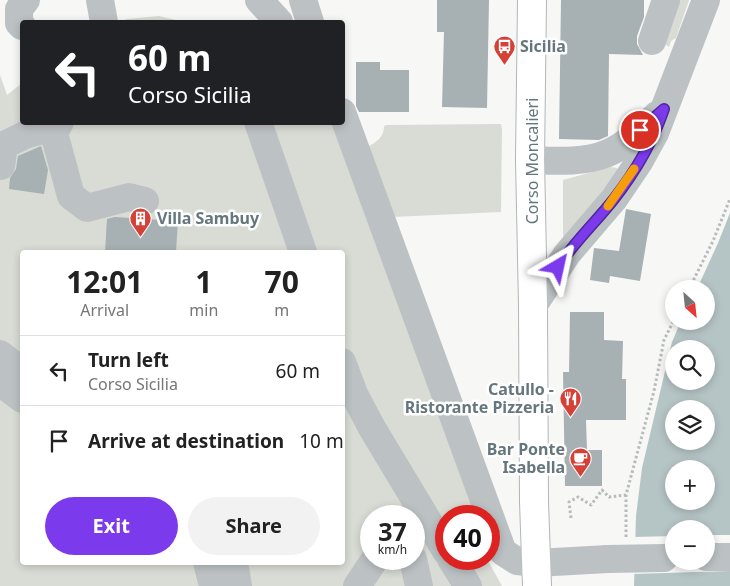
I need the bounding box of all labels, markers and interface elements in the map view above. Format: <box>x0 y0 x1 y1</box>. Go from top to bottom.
text: 60 m <box>128 34 211 81</box>
bus stop icon: Sicilia <box>492 34 516 65</box>
place label: Sicilia <box>520 35 566 57</box>
icon: left <box>45 40 110 105</box>
text: Corso Sicilia <box>128 79 252 109</box>
street label: Corso Moncalieri <box>521 98 543 224</box>
pin <box>619 109 661 151</box>
icon: arrive <box>626 116 654 144</box>
building icon: Villa Sambuy <box>129 206 153 237</box>
place label: Villa Sambuy <box>157 207 260 229</box>
position arrow <box>531 240 583 292</box>
text: 12:01 <box>66 261 143 302</box>
text: 1 <box>195 261 212 302</box>
text: 70 <box>264 261 299 302</box>
north arrow <box>665 280 715 330</box>
map controls <box>665 280 715 570</box>
text: Arrival <box>80 299 129 321</box>
text: min <box>189 299 218 321</box>
text: m <box>274 299 289 321</box>
button: search <box>665 340 715 390</box>
text: Turn left <box>88 347 169 373</box>
icon: left <box>45 357 73 385</box>
text: 60 m <box>276 358 320 384</box>
text: Corso Sicilia <box>88 373 178 395</box>
place label: Catullo - Ristorante Pizzeria <box>405 378 554 418</box>
restaurant icon: Catullo - Ristorante Pizzeria <box>558 386 582 417</box>
button: layers <box>665 400 715 450</box>
icon: arrive <box>45 427 73 455</box>
text: Arrive at destination <box>88 428 284 454</box>
text: 10 m <box>299 428 344 454</box>
place label: Bar Ponte Isabella <box>487 438 565 478</box>
cafe icon: Bar Ponte Isabella <box>569 446 593 477</box>
button: + <box>665 460 715 510</box>
button: Exit <box>45 497 178 555</box>
button: Share <box>188 497 320 555</box>
speed limit sign: 40 <box>435 505 500 570</box>
text: 37 <box>378 514 407 548</box>
button: − <box>665 520 715 570</box>
text: km/h <box>378 541 407 558</box>

